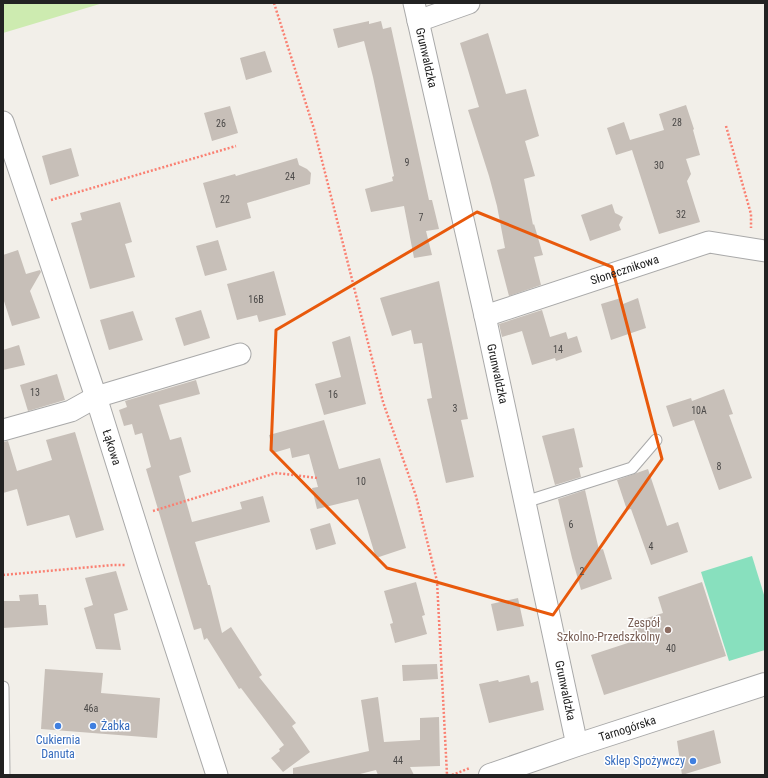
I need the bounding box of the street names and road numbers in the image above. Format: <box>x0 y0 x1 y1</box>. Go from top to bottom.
street label: Grunwaldzka <box>413 26 440 89</box>
street label: Słonecznikowa <box>589 252 661 288</box>
street label: Grunwaldzka <box>484 342 511 405</box>
street label: Łąkowa <box>100 428 124 467</box>
street label: Grunwaldzka <box>552 659 579 722</box>
street label: Tarnogórska <box>597 713 658 744</box>

